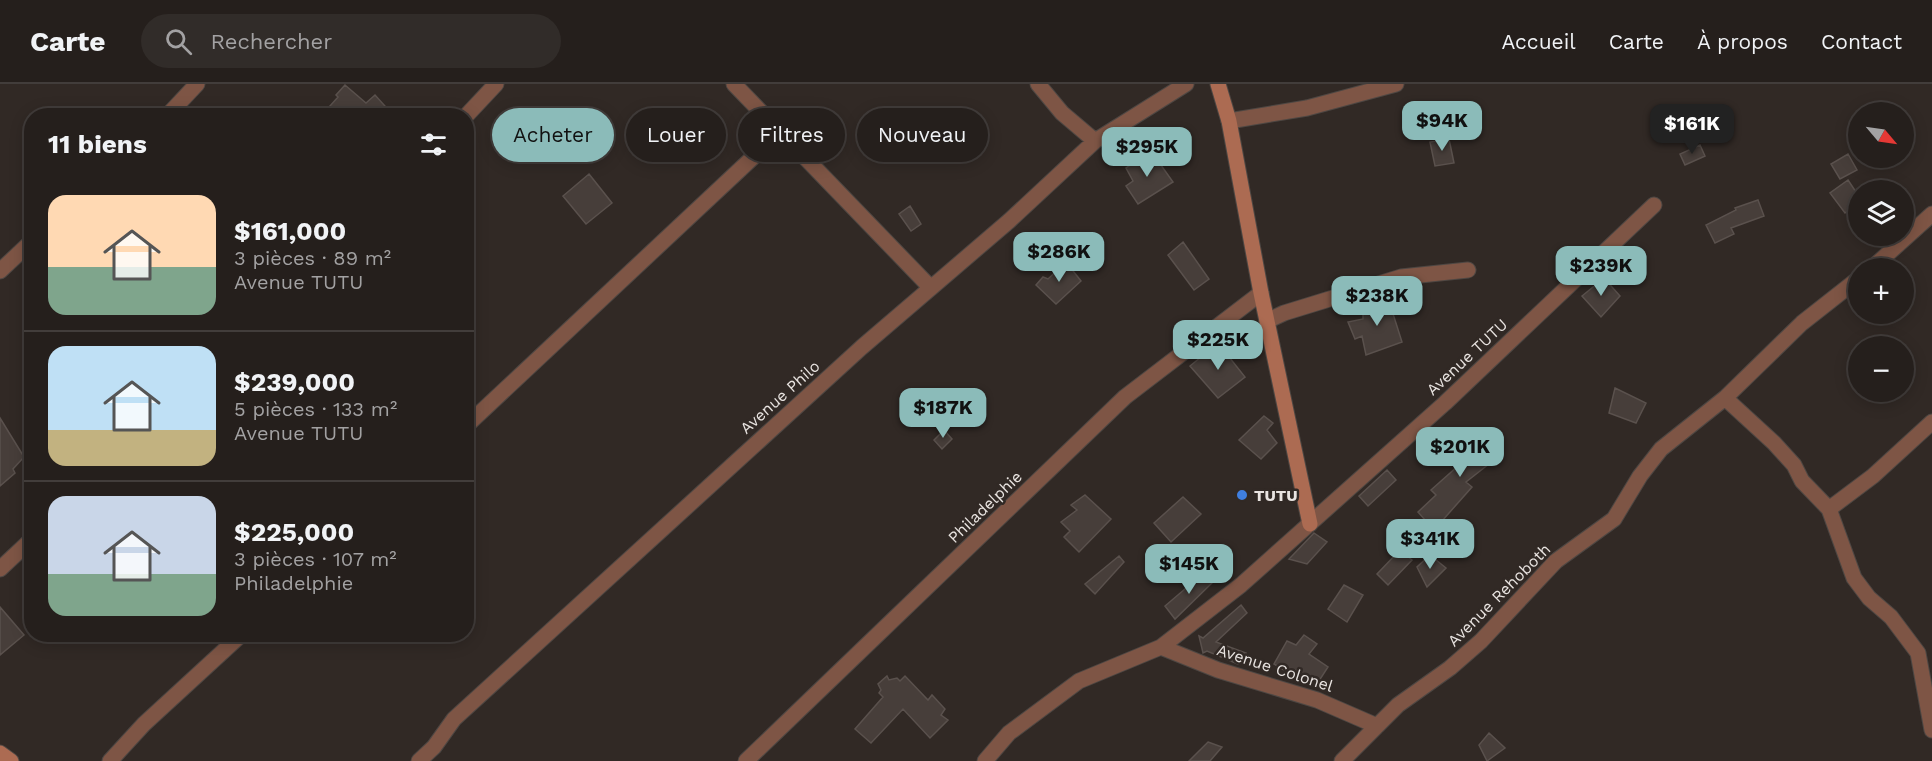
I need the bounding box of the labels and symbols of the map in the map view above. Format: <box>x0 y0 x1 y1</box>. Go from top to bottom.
pin: $94K <box>1406 101 1478 152</box>
north arrow <box>1848 102 1914 168</box>
pin: $161K <box>1650 104 1734 155</box>
pin: $295K <box>1105 127 1189 178</box>
pin: $286K <box>1017 232 1101 283</box>
pin: $239K <box>1559 246 1643 297</box>
pin: $238K <box>1335 276 1419 327</box>
street label: Avenue TUTU <box>1423 315 1511 399</box>
pin: $225K <box>1176 320 1260 371</box>
street label: Avenue Philo <box>736 356 824 438</box>
pin: $187K <box>901 388 985 439</box>
pin: $201K <box>1418 427 1502 478</box>
street label: Philadelphie <box>944 467 1026 547</box>
place label: TUTU <box>1254 486 1298 505</box>
marker: TUTU <box>1235 488 1249 502</box>
pin: $341K <box>1388 519 1472 570</box>
street label: Avenue Rehoboth <box>1444 540 1554 650</box>
pin: $145K <box>1147 544 1231 595</box>
street label: Avenue Colonel <box>1214 640 1336 696</box>

